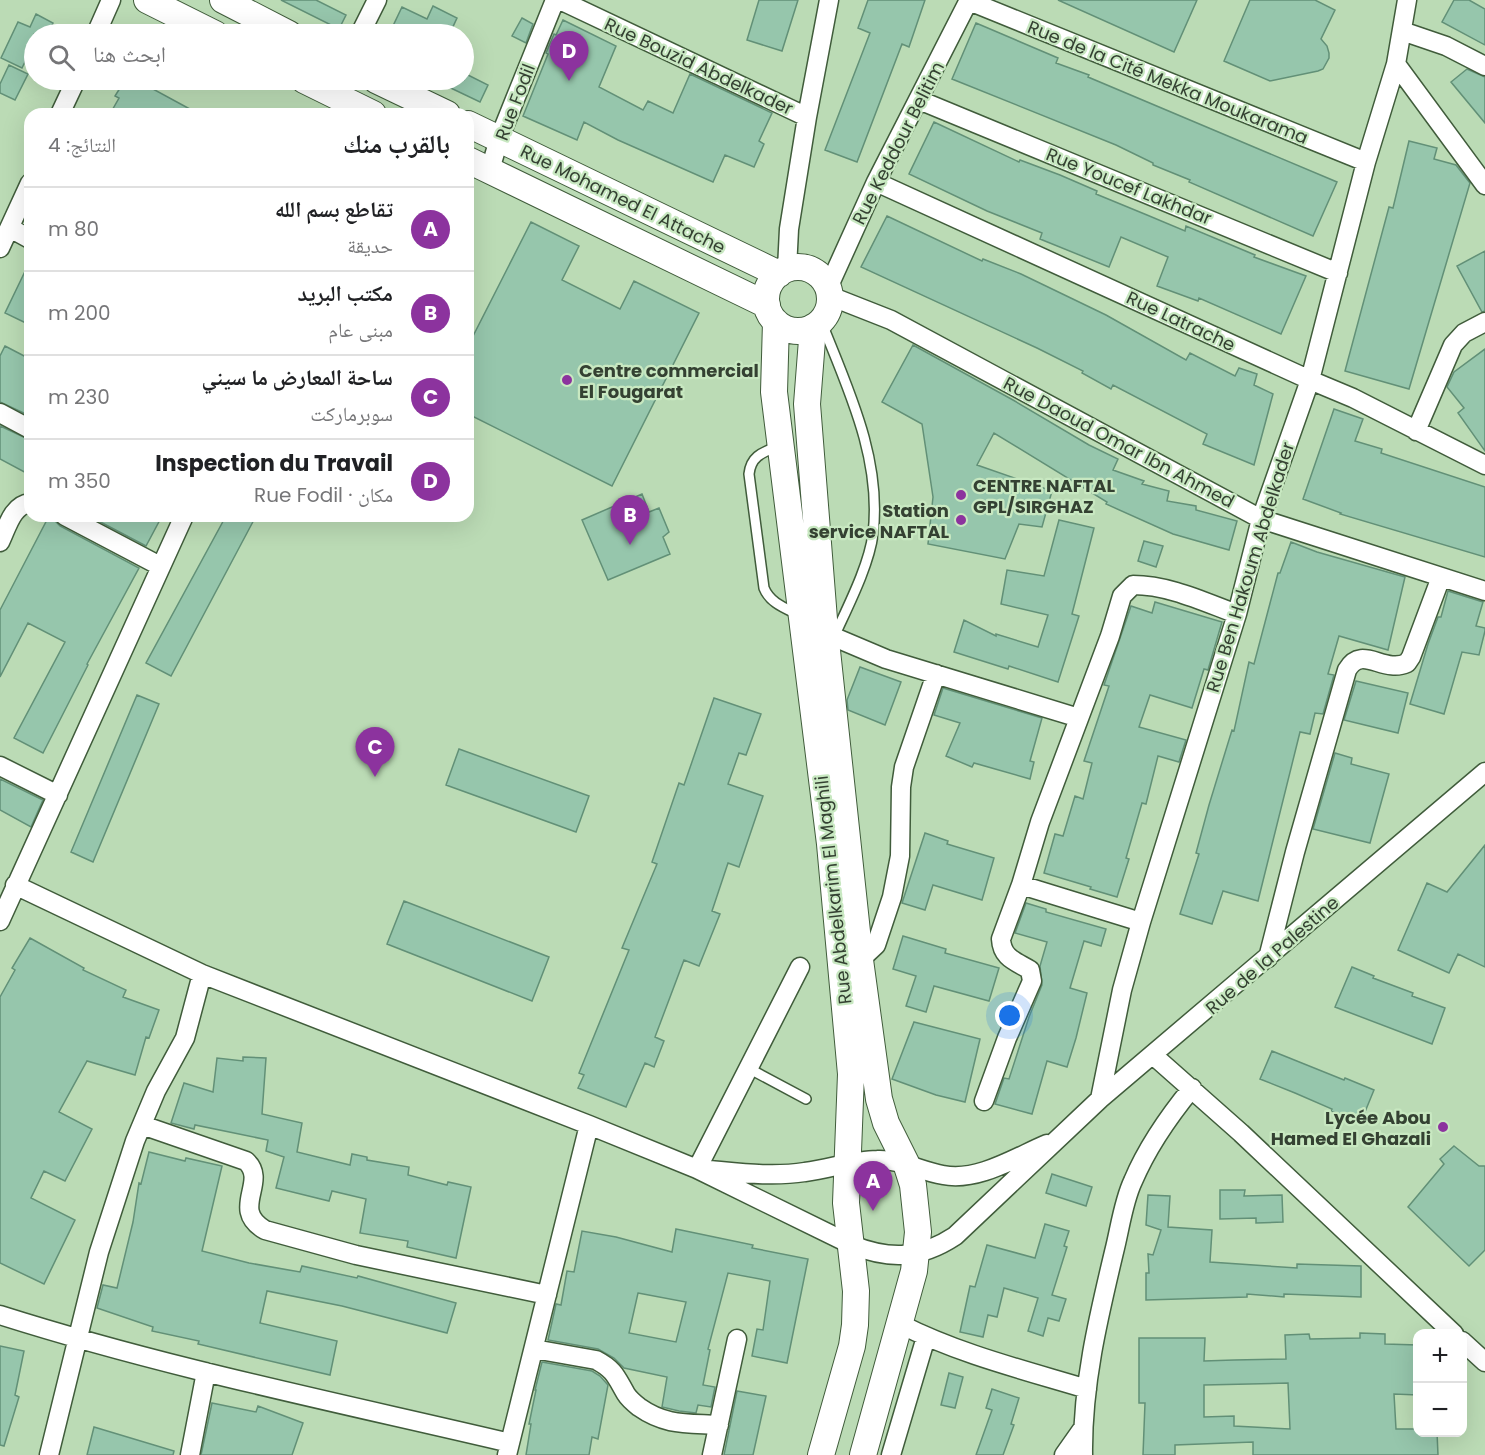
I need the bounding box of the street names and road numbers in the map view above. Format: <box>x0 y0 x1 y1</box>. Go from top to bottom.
street label: Rue Bouzid Abdelkader <box>601 11 798 121</box>
street label: Rue de la Cité Mekka Moukarama <box>1024 14 1312 150</box>
street label: Rue Keddour Belitim <box>846 57 950 229</box>
street label: Rue Fodil <box>489 60 541 144</box>
street label: Rue Mohamed El Attache <box>516 138 730 260</box>
street label: Rue Youcef Lakhdar <box>1042 141 1216 231</box>
street label: Rue Latrache <box>1123 285 1239 357</box>
street label: Rue Daoud Omar Ibn Ahmed <box>999 370 1239 514</box>
street label: Rue Ben Hakoum Abdelkader <box>1200 438 1300 695</box>
street label: Rue Abdelkarim El Maghili <box>809 775 857 1005</box>
street label: Rue de la Palestine <box>1200 890 1344 1020</box>

